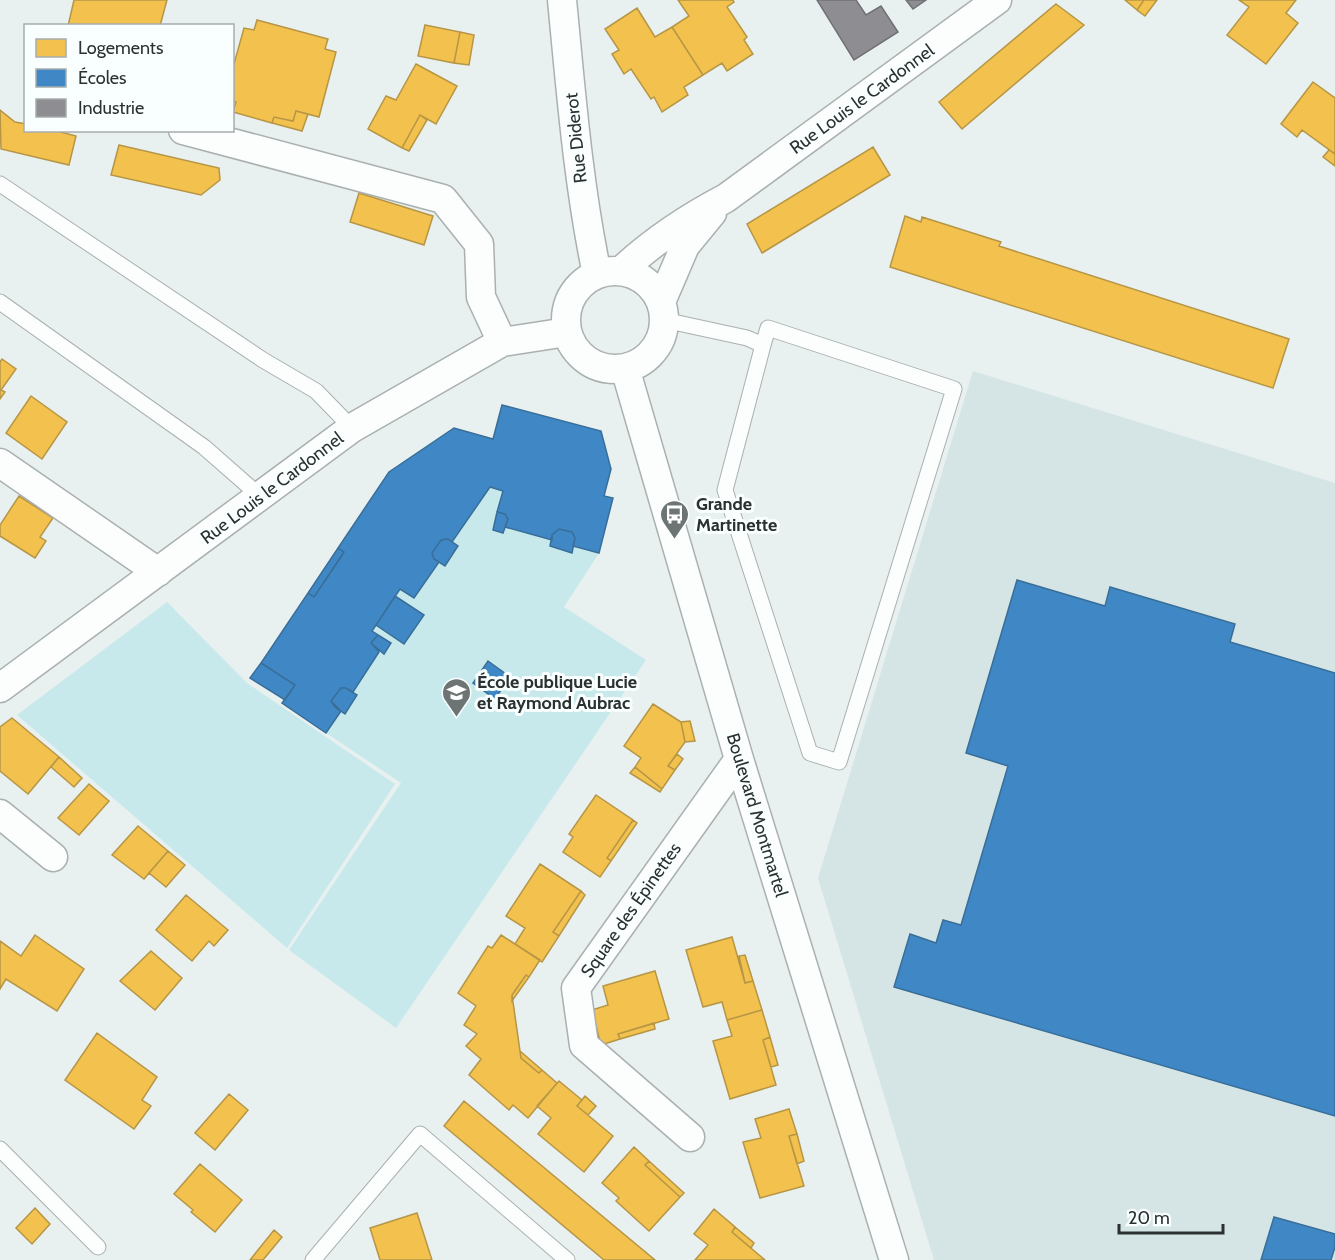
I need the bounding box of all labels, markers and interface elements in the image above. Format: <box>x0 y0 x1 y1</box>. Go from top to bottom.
legend <box>24 24 234 132</box>
text: Logements <box>78 37 163 59</box>
street label: Rue Louis le Cardonnel <box>786 39 939 159</box>
text: Écoles <box>78 67 126 89</box>
street label: Rue Diderot <box>560 92 592 184</box>
text: Industrie <box>78 97 144 119</box>
street label: Rue Louis le Cardonnel <box>196 427 348 549</box>
place label: Grande Martinette <box>696 493 777 536</box>
bus stop icon: Grande Martinette <box>659 498 691 540</box>
place label: École publique Lucie et Raymond Aubrac <box>477 671 637 714</box>
school or university icon: École publique Lucie et Raymond Aubrac <box>440 676 472 718</box>
street label: Boulevard Montmartel <box>722 730 793 900</box>
street label: Square des Épinettes <box>576 838 686 982</box>
scale bar <box>1119 1197 1222 1235</box>
text: 20 m <box>1128 1207 1170 1229</box>

